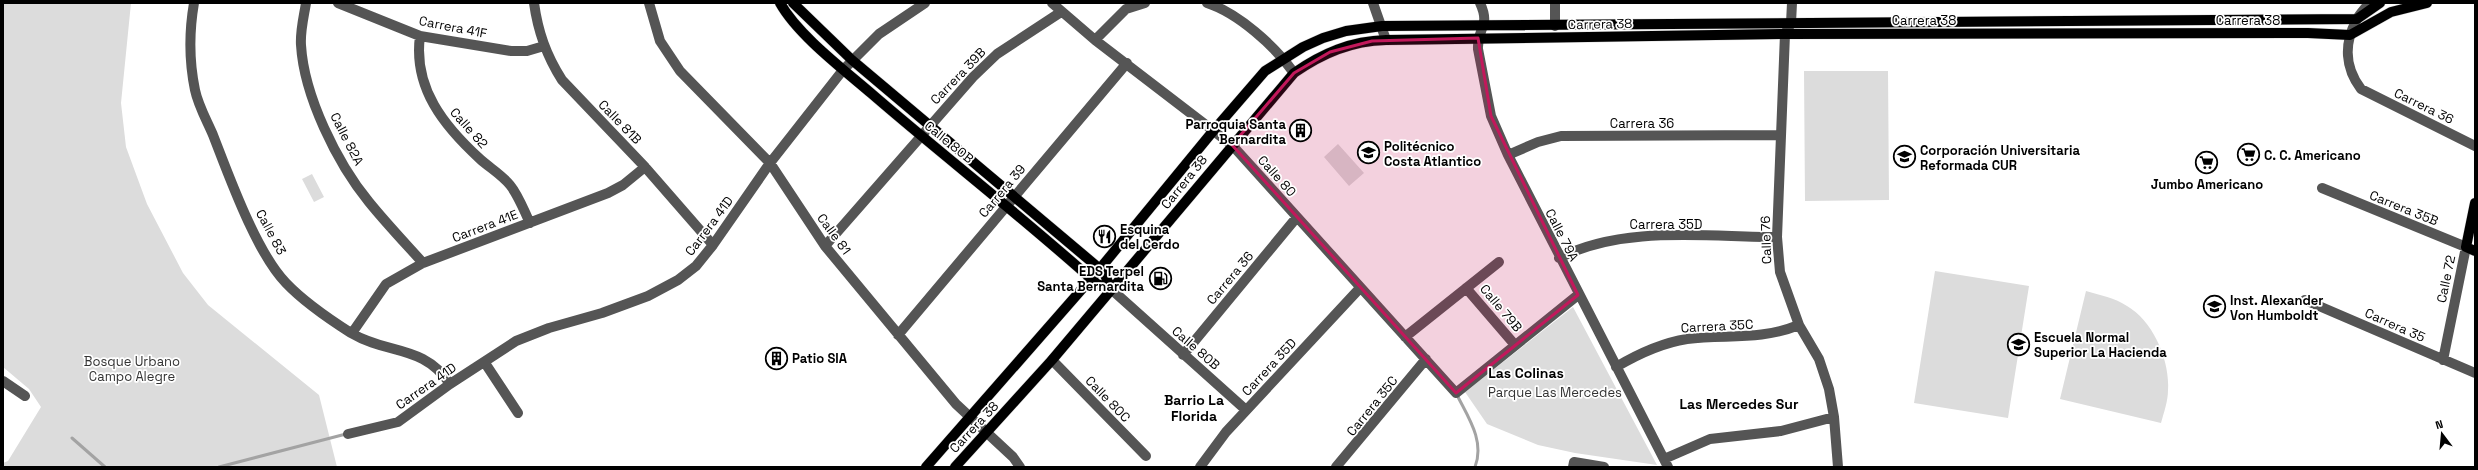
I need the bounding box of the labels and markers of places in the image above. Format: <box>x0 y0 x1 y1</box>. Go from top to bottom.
place label: Parroquia Santa Bernardita <box>1186 116 1286 148</box>
building icon: Parroquia Santa Bernardita <box>1288 118 1314 144</box>
place label: Politécnico Costa Atlantico <box>1384 138 1481 170</box>
school or university icon: Politécnico Costa Atlantico <box>1355 140 1381 166</box>
place label: Corporación Universitaria Reformada CUR <box>1920 142 2080 174</box>
supermarket icon: C. C. Americano <box>2235 142 2261 168</box>
school or university icon: Corporación Universitaria Reformada CUR <box>1892 144 1918 170</box>
place label: C. C. Americano <box>2264 147 2361 164</box>
supermarket icon: Jumbo Americano <box>2194 149 2220 175</box>
place label: Jumbo Americano <box>2151 176 2263 193</box>
place label: Esquina del Cerdo <box>1120 221 1180 253</box>
restaurant icon: Esquina del Cerdo <box>1092 223 1118 249</box>
place label: EDS Terpel Santa Bernardita <box>1037 263 1144 295</box>
fuel station icon: EDS Terpel Santa Bernardita <box>1147 265 1173 291</box>
place label: Inst. Alexander Von Humboldt <box>2230 292 2324 324</box>
school or university icon: Inst. Alexander Von Humboldt <box>2202 294 2228 320</box>
place label: Escuela Normal Superior La Hacienda <box>2034 329 2167 361</box>
school or university icon: Escuela Normal Superior La Hacienda <box>2005 331 2031 357</box>
building icon: Patio SIA <box>764 345 790 371</box>
place label: Patio SIA <box>792 350 848 367</box>

